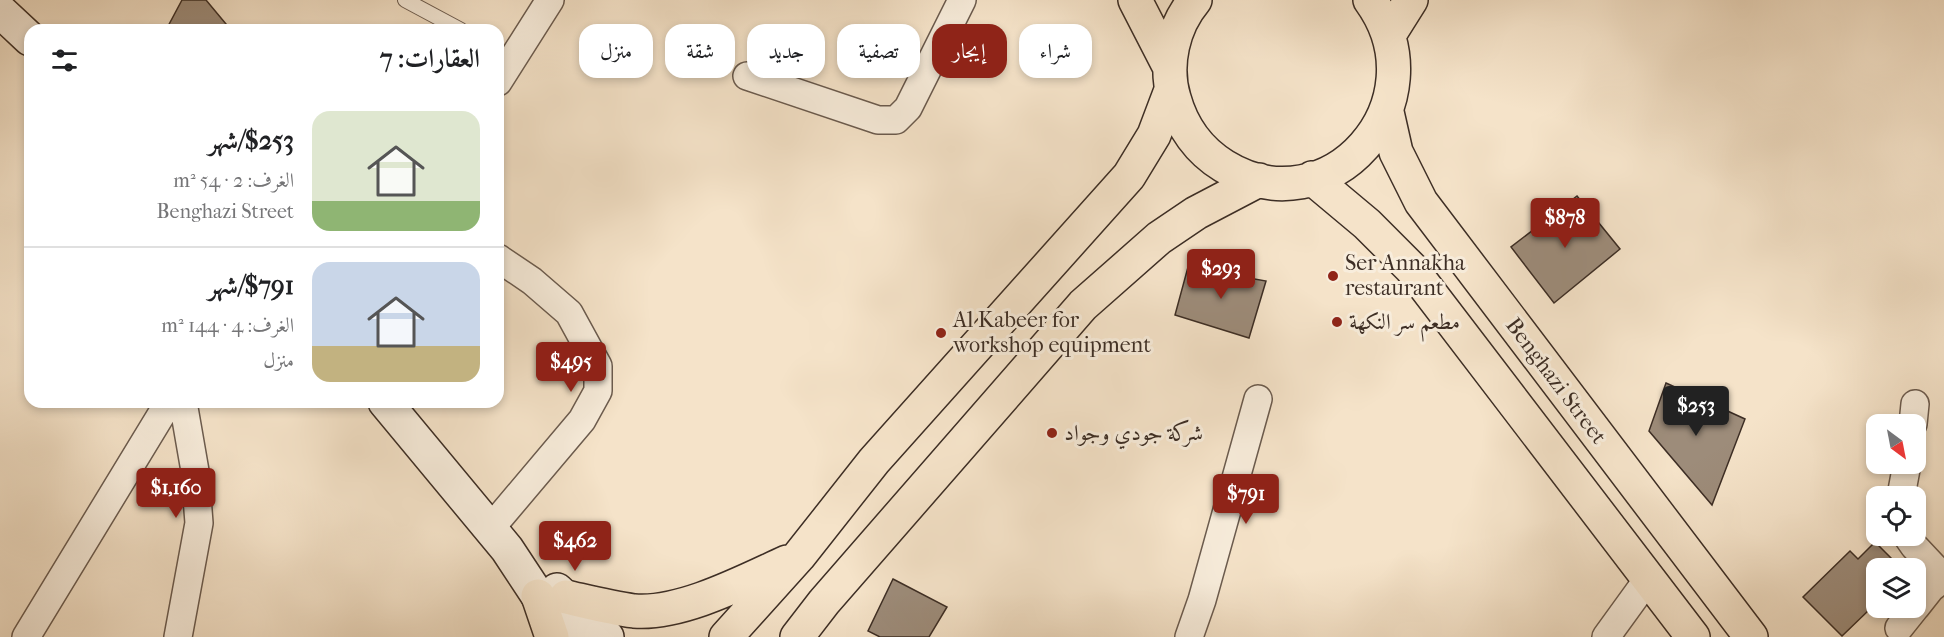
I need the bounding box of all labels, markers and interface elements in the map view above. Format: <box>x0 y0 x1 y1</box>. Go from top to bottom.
chip: منزل <box>579 24 653 78</box>
chip: شقة <box>665 24 735 78</box>
chip: جديد <box>747 24 825 78</box>
chip: تصفية <box>837 24 920 78</box>
chip: إيجار <box>932 24 1007 78</box>
chip: شراء <box>1019 24 1092 78</box>
text: العقارات: 7 <box>380 43 480 74</box>
icon: filters <box>48 44 81 77</box>
text: $253/شهر <box>208 125 294 156</box>
icon: home <box>360 135 432 207</box>
text: الغرف: 2 · 54 m² <box>173 169 294 192</box>
pin: $878 <box>1529 198 1601 249</box>
text: Benghazi Street <box>157 200 294 223</box>
text: $878 <box>1545 206 1585 229</box>
pin: $293 <box>1185 249 1257 300</box>
place label: Ser Annakha restaurant <box>1345 250 1466 301</box>
text: $293 <box>1201 257 1241 280</box>
marker: Ser Annakha restaurant <box>1326 269 1340 283</box>
text: $791/شهر <box>208 270 294 301</box>
icon: home <box>360 286 432 358</box>
place label: Al Kabeer for workshop equipment <box>952 307 1151 358</box>
place label: مطعم سر النكهة <box>1349 309 1460 342</box>
street label: Benghazi Street <box>1500 313 1612 449</box>
text: الغرف: 4 · 144 m² <box>161 314 294 337</box>
marker: مطعم سر النكهة <box>1330 315 1344 329</box>
marker: Al Kabeer for workshop equipment <box>934 326 948 340</box>
pin: $495 <box>535 342 607 393</box>
text: منزل <box>263 349 294 372</box>
text: $495 <box>550 350 592 373</box>
pin: $253 <box>1660 386 1732 437</box>
text: $253 <box>1677 394 1715 417</box>
north arrow <box>1866 414 1926 474</box>
map controls <box>1866 414 1926 618</box>
place label: شركة جودي وجواد <box>1064 419 1203 450</box>
marker: شركة جودي وجواد <box>1045 426 1059 440</box>
pin: $1,160 <box>127 468 225 519</box>
pin: $791 <box>1210 474 1282 525</box>
text: $1,160 <box>150 476 202 499</box>
text: $791 <box>1227 482 1265 505</box>
button: locate <box>1866 486 1926 546</box>
pin: $462 <box>539 521 611 572</box>
text: $462 <box>553 529 597 552</box>
button: layers <box>1866 558 1926 618</box>

